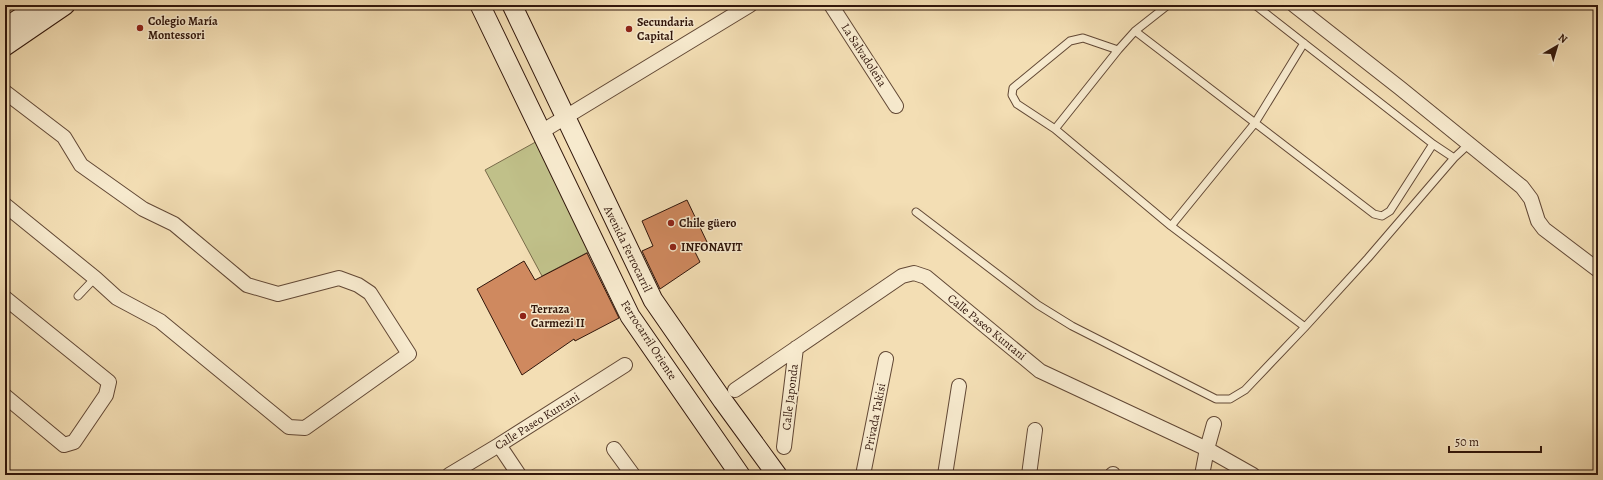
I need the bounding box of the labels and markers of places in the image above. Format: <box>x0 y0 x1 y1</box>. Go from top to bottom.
place label: Colegio María Montessori <box>148 13 218 43</box>
place label: Secundaria Capital <box>637 14 694 44</box>
marker: Colegio María Montessori <box>135 23 145 33</box>
marker: Secundaria Capital <box>624 24 634 34</box>
place label: Chile güero <box>679 215 736 231</box>
marker: Chile güero <box>666 218 676 228</box>
place label: INFONAVIT <box>681 239 743 255</box>
marker: INFONAVIT <box>668 242 678 252</box>
place label: Terraza Carmezi II <box>531 301 585 331</box>
marker: Terraza Carmezi II <box>518 311 528 321</box>

